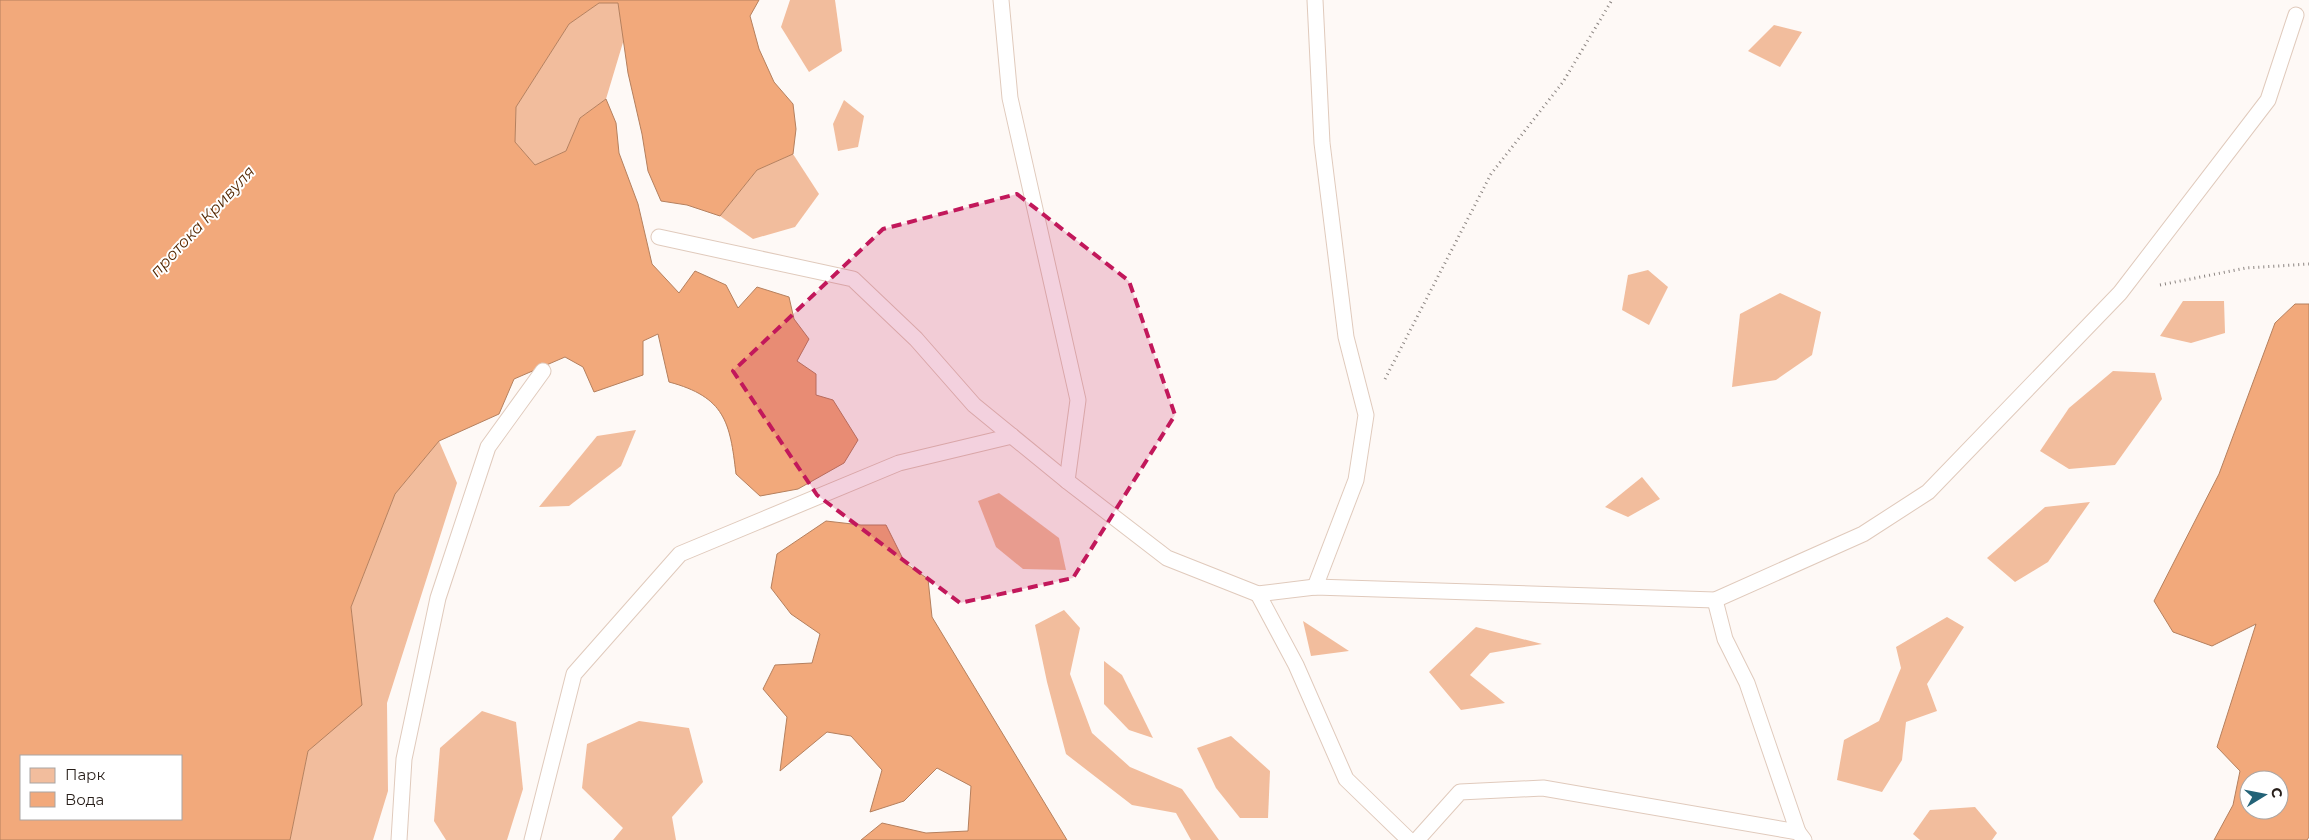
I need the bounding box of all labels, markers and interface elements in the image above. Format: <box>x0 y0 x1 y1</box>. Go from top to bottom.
water label: протока Кривуля <box>146 162 259 281</box>
legend <box>20 755 182 820</box>
text: Парк <box>65 765 105 784</box>
north arrow <box>2239 770 2289 820</box>
text: С <box>2267 786 2287 799</box>
text: Вода <box>65 790 104 809</box>

